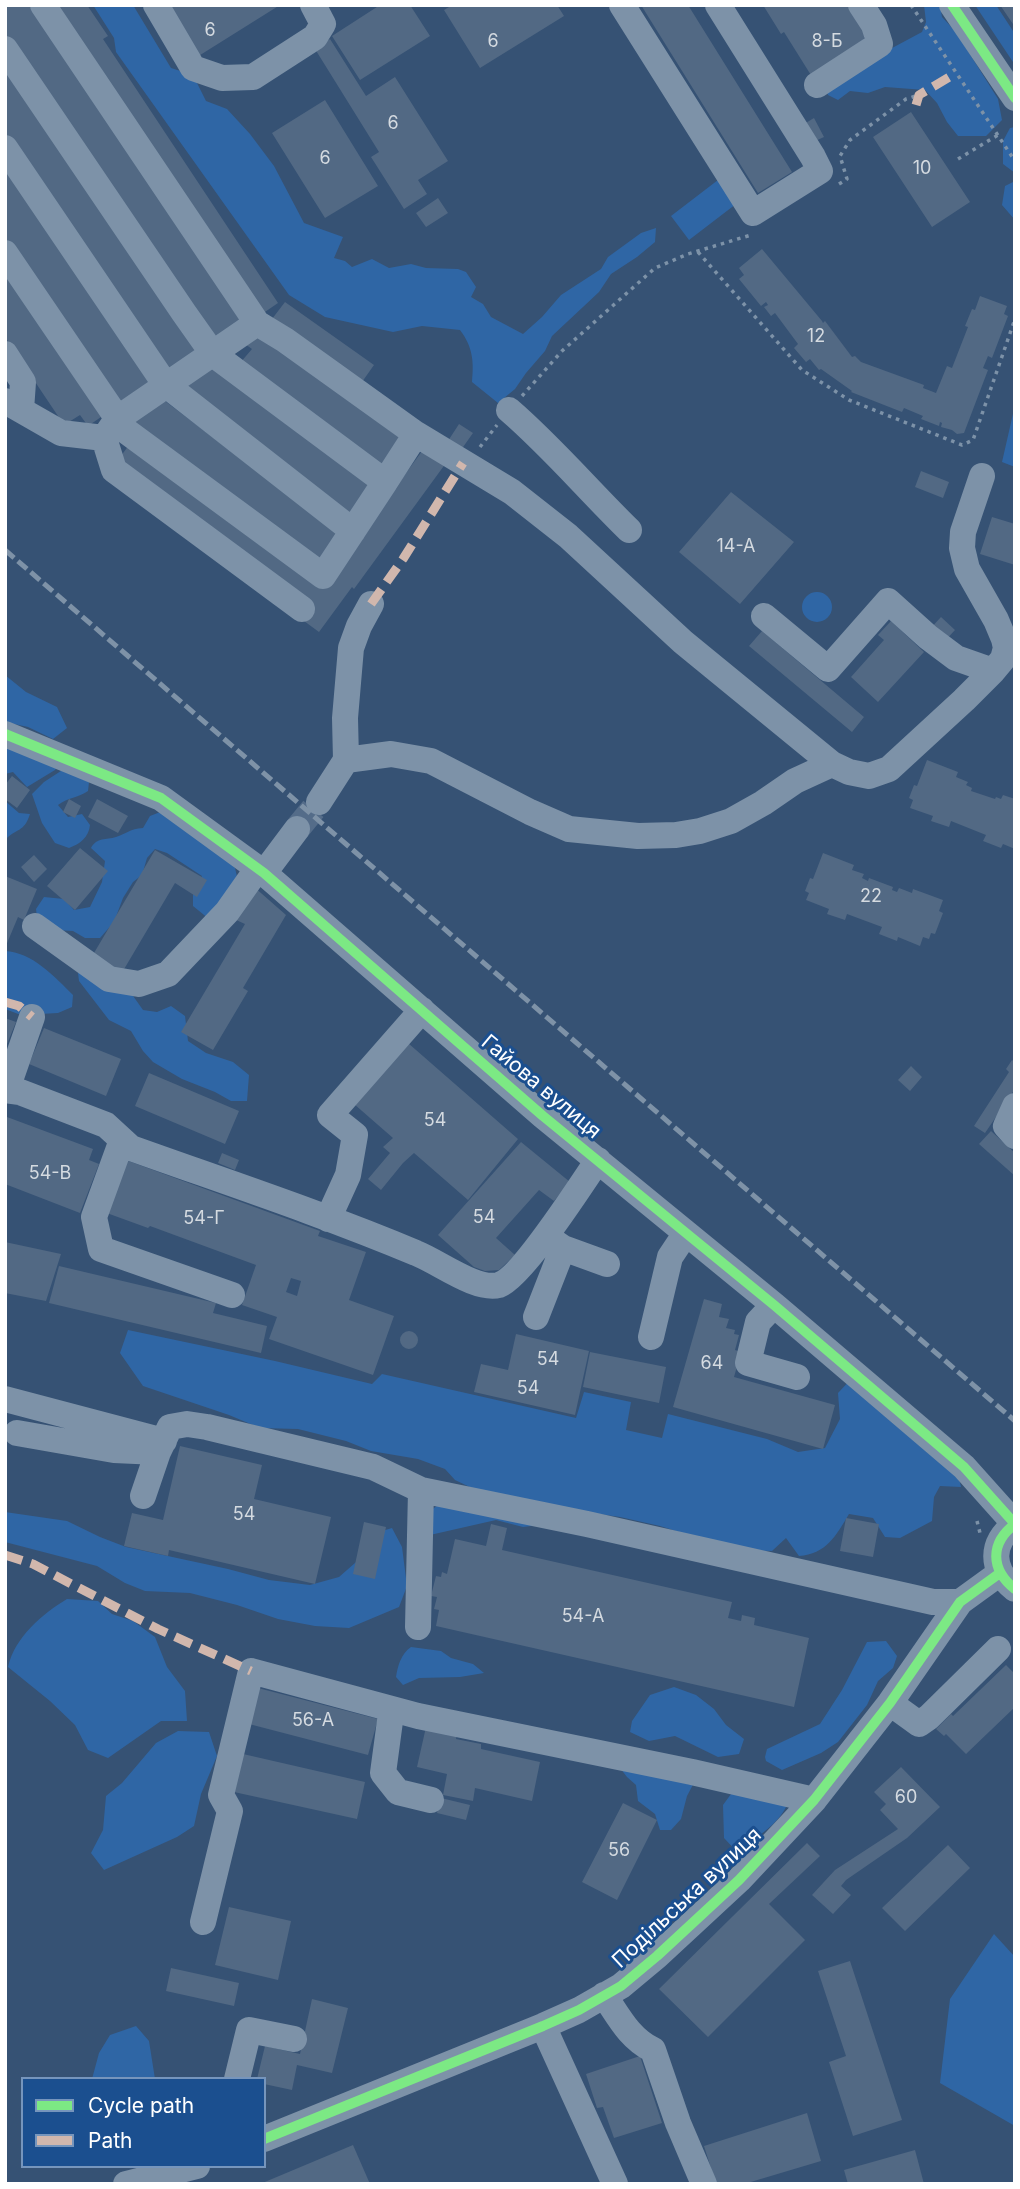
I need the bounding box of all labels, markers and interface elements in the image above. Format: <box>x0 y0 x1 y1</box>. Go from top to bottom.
house number: 6 <box>204 20 216 42</box>
house number: 6 <box>487 31 499 53</box>
house number: 8-Б <box>811 31 843 53</box>
house number: 6 <box>387 113 399 135</box>
house number: 6 <box>319 148 331 170</box>
house number: 10 <box>913 158 931 180</box>
house number: 12 <box>807 326 825 348</box>
house number: 14-А <box>716 536 756 558</box>
house number: 22 <box>860 886 882 908</box>
street label: Гайова вулиця <box>476 1030 606 1144</box>
house number: 54 <box>424 1110 446 1132</box>
house number: 54-В <box>29 1163 71 1185</box>
house number: 54 <box>473 1207 495 1229</box>
house number: 54-Г <box>183 1208 225 1230</box>
house number: 54 <box>537 1349 559 1371</box>
house number: 64 <box>701 1353 723 1375</box>
house number: 54 <box>517 1378 539 1400</box>
house number: 54 <box>233 1504 255 1526</box>
house number: 54-А <box>562 1606 604 1628</box>
house number: 56-А <box>292 1710 334 1732</box>
house number: 60 <box>895 1787 917 1809</box>
street label: Подільська вулиця <box>607 1822 767 1974</box>
house number: 56 <box>608 1840 630 1862</box>
legend <box>21 2077 266 2168</box>
text: Cycle path <box>88 2093 194 2118</box>
text: Path <box>88 2128 133 2153</box>

